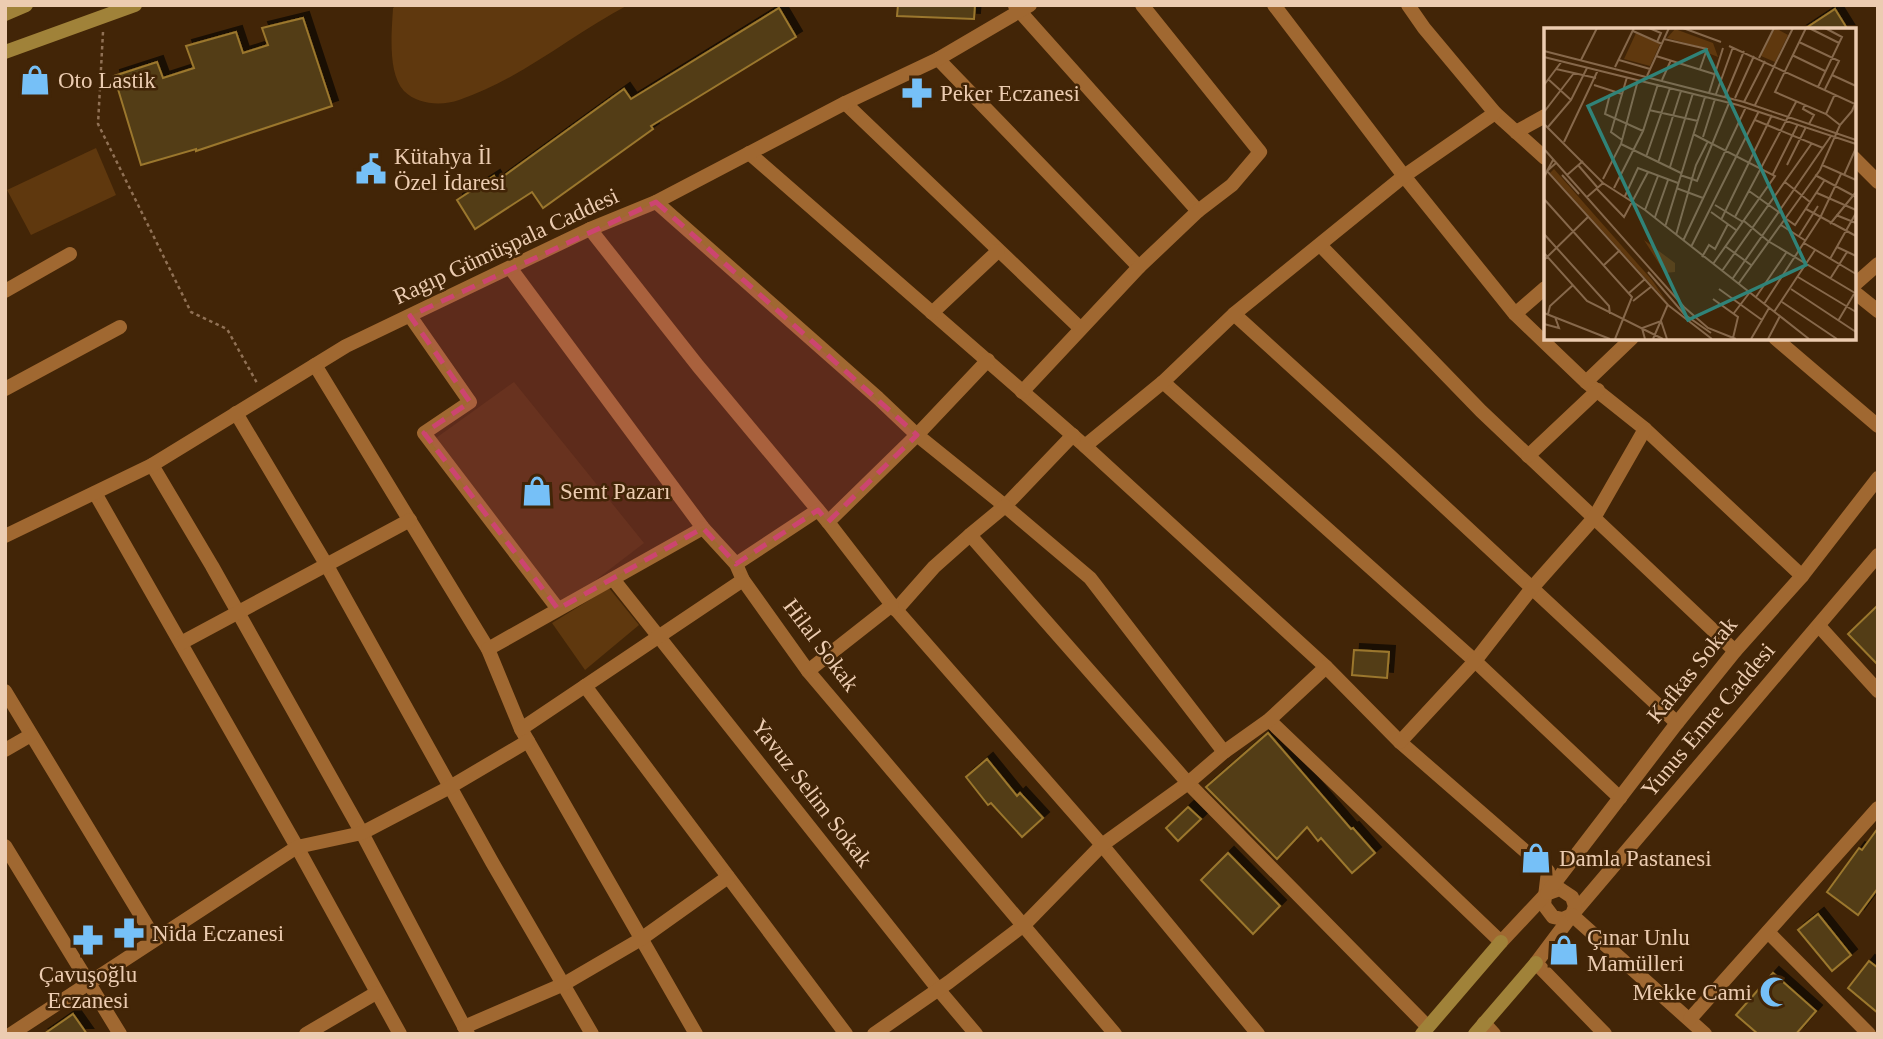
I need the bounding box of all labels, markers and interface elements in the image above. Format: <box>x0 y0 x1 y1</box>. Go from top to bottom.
inset map <box>1544 28 1855 340</box>
shop icon: Oto Lastik <box>18 63 52 97</box>
place label: Oto Lastik <box>58 68 156 93</box>
pharmacy icon: Peker Eczanesi <box>900 76 934 110</box>
place label: Peker Eczanesi <box>940 81 1080 106</box>
place label: Kütahya İl Özel İdaresi <box>394 144 506 195</box>
public building icon: Kütahya İl Özel İdaresi <box>354 152 388 186</box>
street label: Ragıp Gümüşpala Caddesi <box>390 183 622 309</box>
shop icon: Semt Pazarı <box>520 474 554 508</box>
place label: Semt Pazarı <box>560 479 671 504</box>
street label: Hilal Sokak <box>778 594 864 697</box>
street label: Kafkas Sokak <box>1642 612 1742 728</box>
street label: Yunus Emre Caddesi <box>1636 638 1780 802</box>
street label: Yavuz Selim Sokak <box>747 714 878 872</box>
shop icon: Damla Pastanesi <box>1519 841 1553 875</box>
place label: Damla Pastanesi <box>1559 846 1712 871</box>
pharmacy icon: Nida Eczanesi <box>112 916 146 950</box>
place label: Nida Eczanesi <box>152 921 284 946</box>
pharmacy icon: Çavuşoğlu Eczanesi <box>71 923 105 957</box>
place label: Çınar Unlu Mamülleri <box>1587 925 1690 976</box>
shop icon: Çınar Unlu Mamülleri <box>1547 933 1581 967</box>
place label: Çavuşoğlu Eczanesi <box>39 962 138 1013</box>
mosque icon: Mekke Cami <box>1758 975 1792 1009</box>
place label: Mekke Cami <box>1633 980 1752 1005</box>

